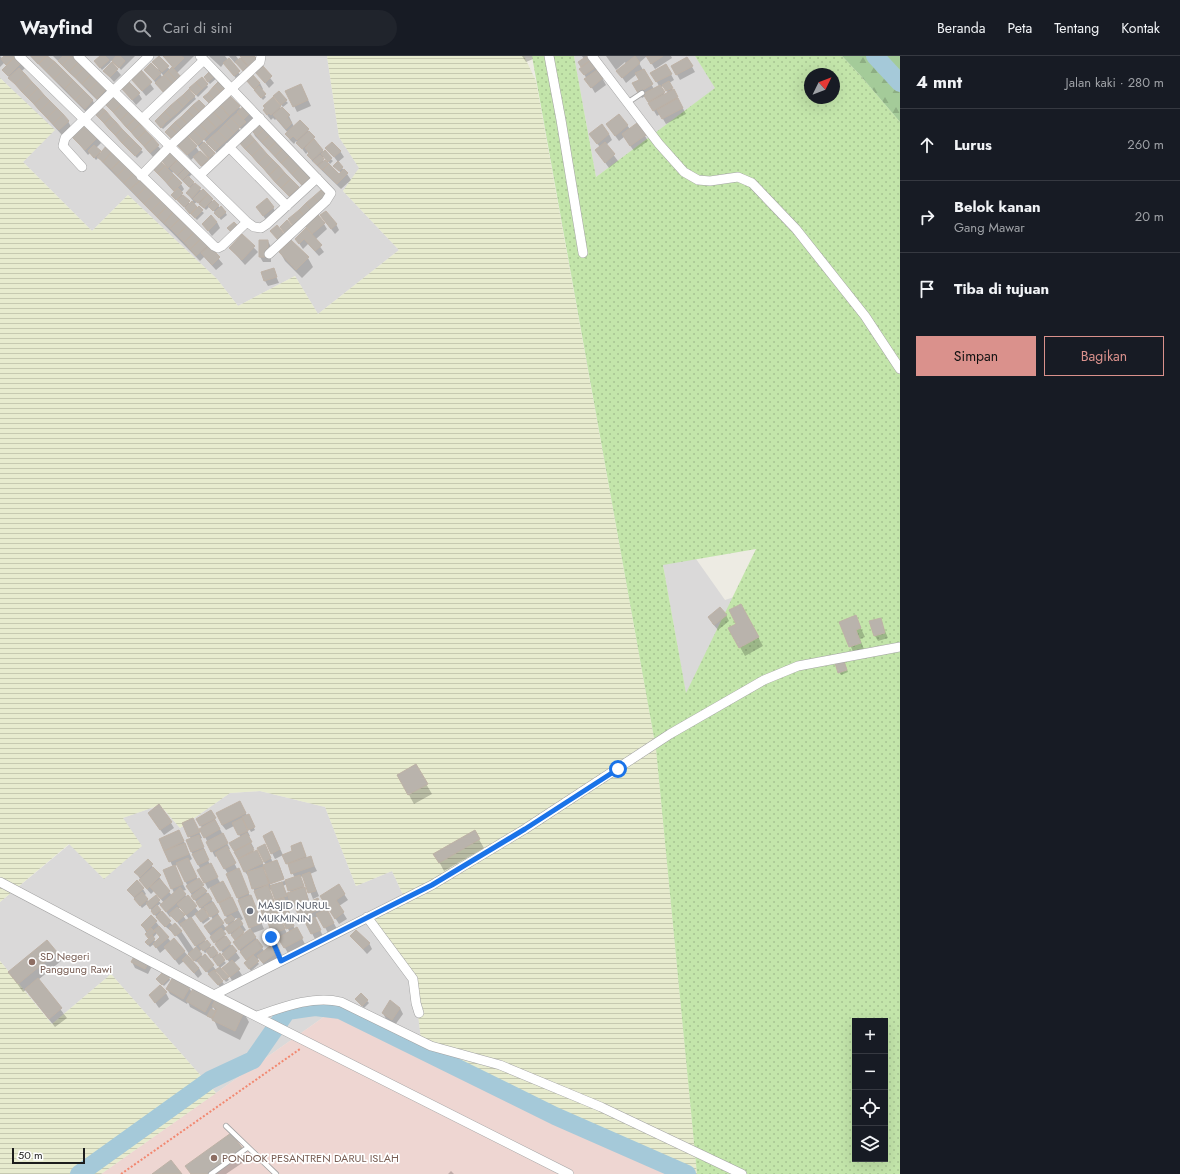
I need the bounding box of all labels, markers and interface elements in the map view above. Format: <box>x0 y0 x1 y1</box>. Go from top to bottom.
search box <box>117 10 397 46</box>
text: Wayfind <box>20 14 93 41</box>
icon: search <box>131 17 153 39</box>
text: Cari di sini <box>163 17 233 39</box>
text: Beranda <box>937 18 986 38</box>
text: Peta <box>1008 18 1032 38</box>
text: Tentang <box>1054 18 1099 38</box>
text: Kontak <box>1121 18 1160 38</box>
north arrow <box>804 68 840 104</box>
text: 4 mnt <box>916 70 962 94</box>
text: Jalan kaki · 280 m <box>1066 73 1164 92</box>
icon: ahead <box>916 134 938 156</box>
text: Lurus <box>954 134 992 156</box>
text: 260 m <box>1127 135 1164 154</box>
text: Belok kanan <box>954 196 1041 218</box>
icon: right <box>916 206 938 228</box>
text: 20 m <box>1135 207 1164 226</box>
text: Gang Mawar <box>954 218 1025 237</box>
icon: arrive <box>916 278 938 300</box>
text: Tiba di tujuan <box>954 278 1049 300</box>
button: Simpan <box>916 336 1036 376</box>
button: Bagikan <box>1044 336 1164 376</box>
route start <box>609 760 627 778</box>
place label: MASJID NURUL MUKMININ <box>258 897 330 926</box>
marker: MASJID NURUL MUKMININ <box>245 906 255 916</box>
route end <box>262 928 280 946</box>
place label: SD Negeri Panggung Rawi <box>40 948 112 977</box>
marker: SD Negeri Panggung Rawi <box>27 957 37 967</box>
map controls <box>852 1018 888 1162</box>
button: + <box>852 1018 888 1054</box>
button: − <box>852 1054 888 1090</box>
button: locate <box>852 1090 888 1126</box>
button: layers <box>852 1126 888 1162</box>
scale bar <box>12 1146 85 1165</box>
text: 50 m <box>18 1147 43 1163</box>
place label: PONDOK PESANTREN DARUL ISLAH <box>222 1150 399 1166</box>
marker: PONDOK PESANTREN DARUL ISLAH <box>209 1153 219 1163</box>

